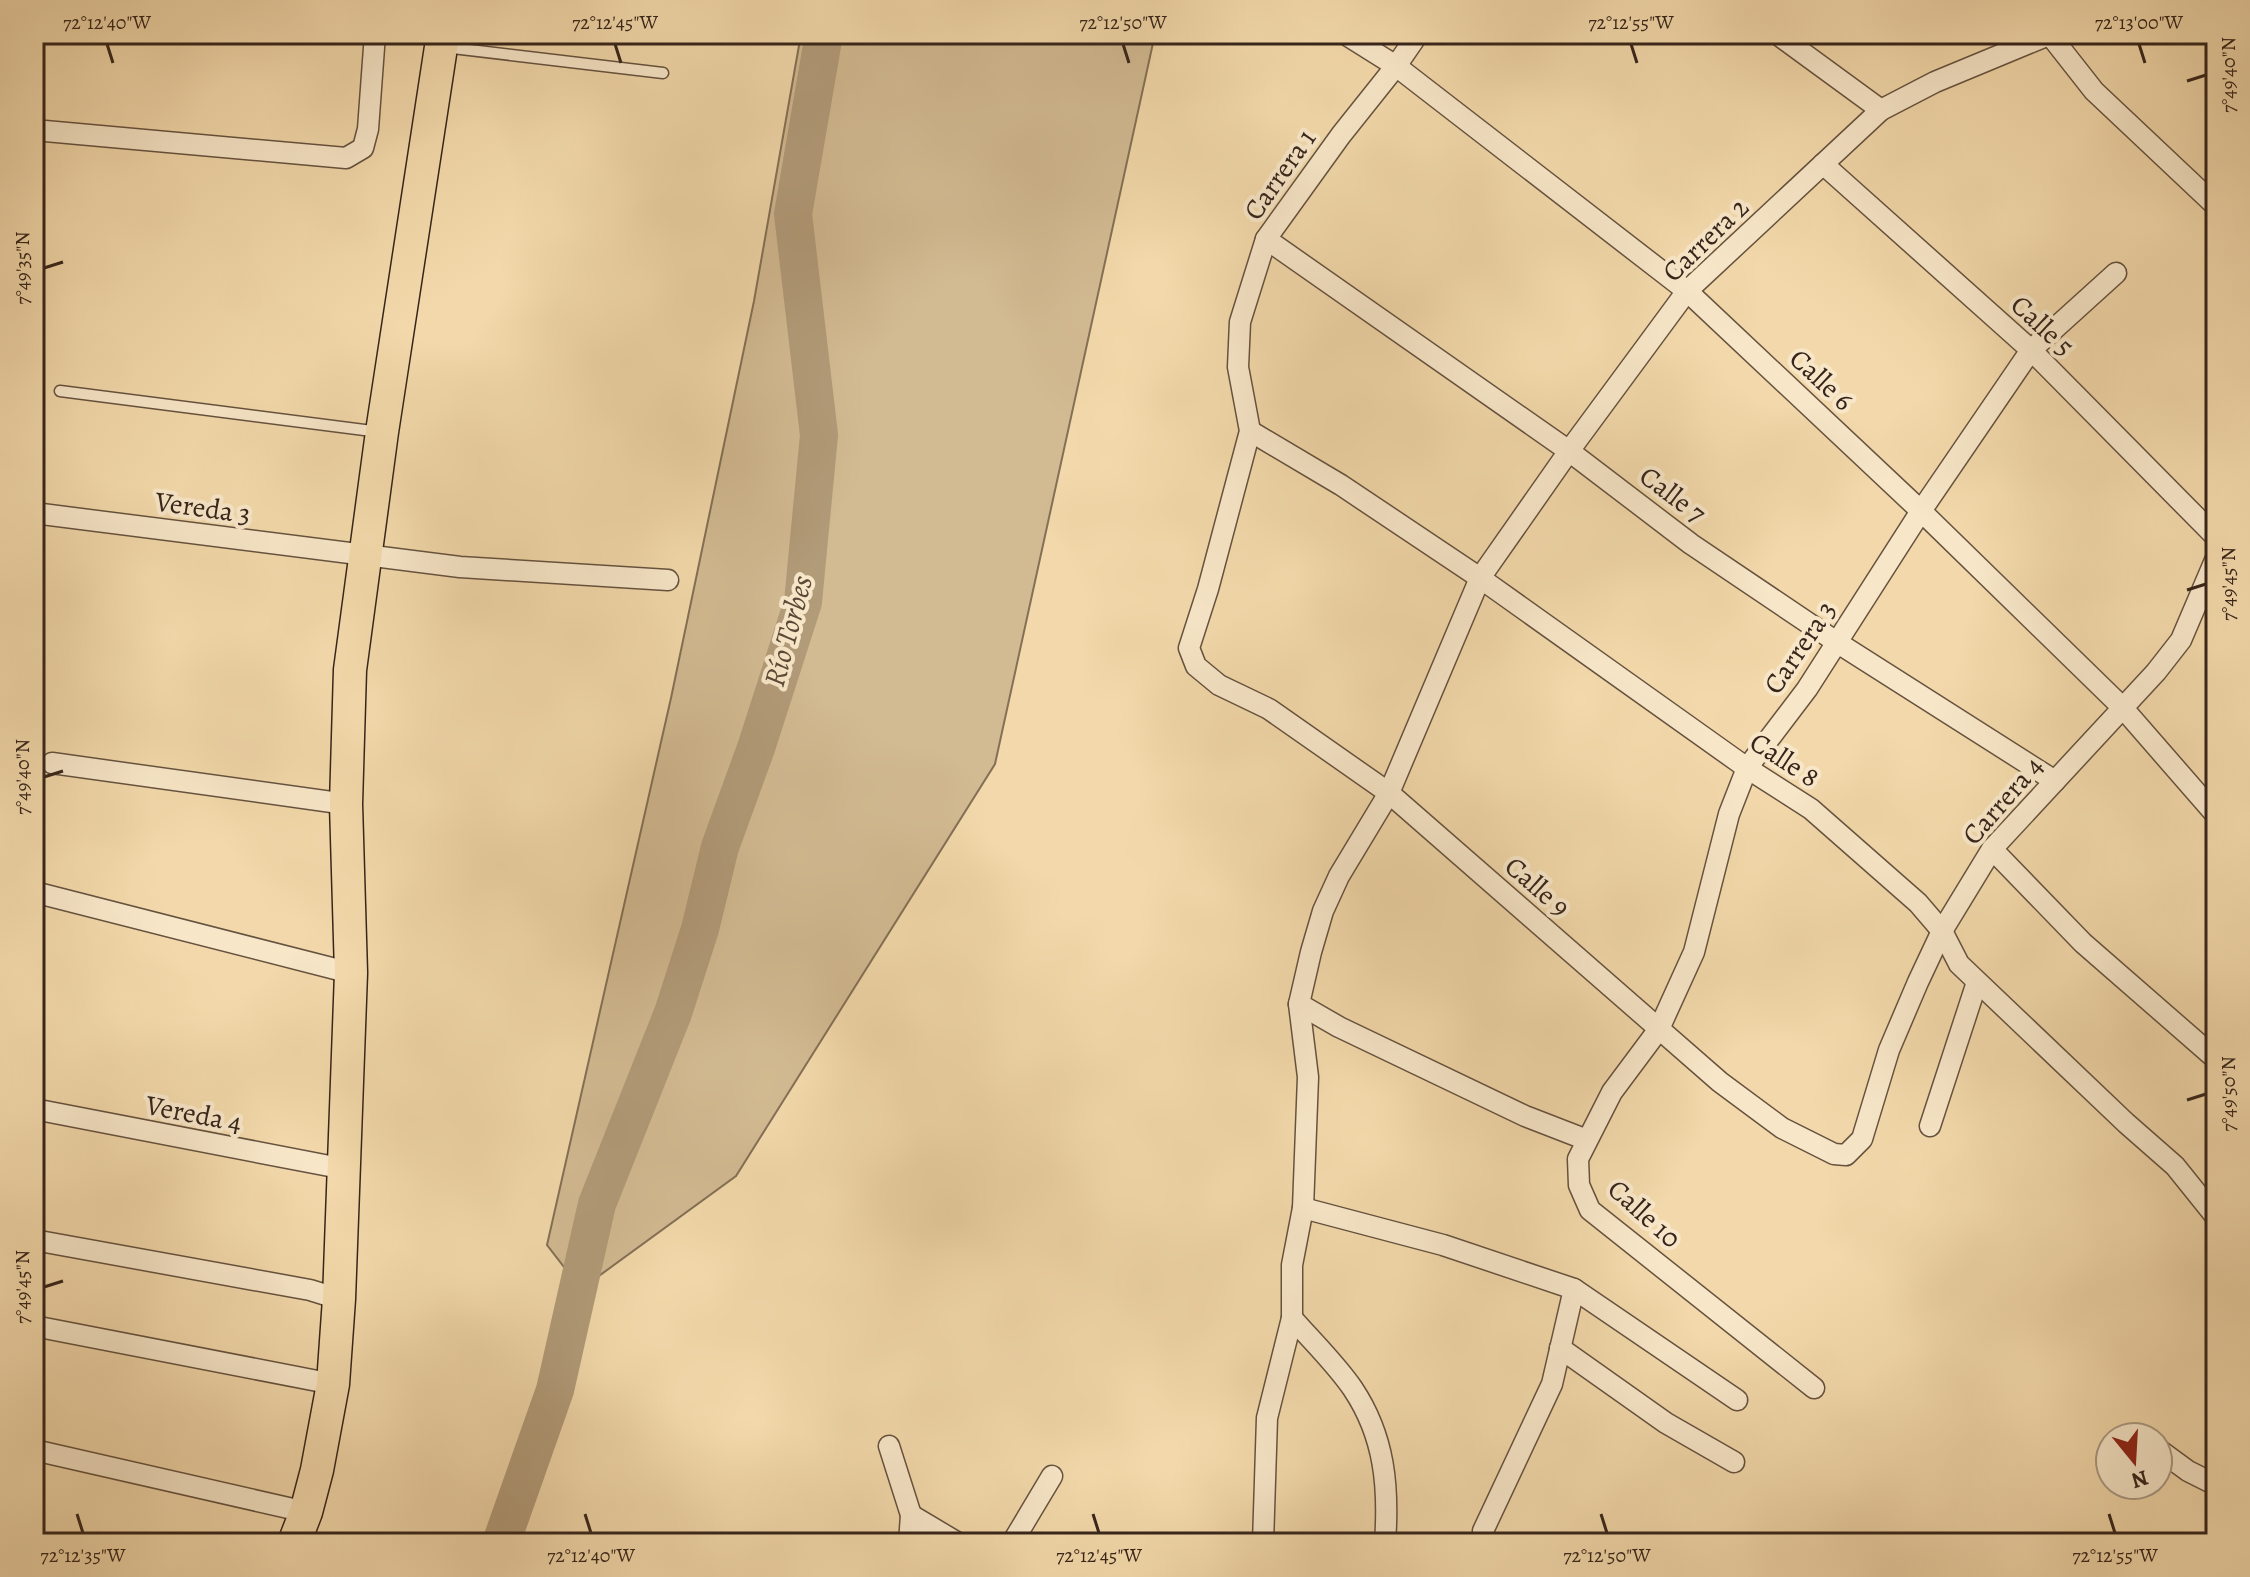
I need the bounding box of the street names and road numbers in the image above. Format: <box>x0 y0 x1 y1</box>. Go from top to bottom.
street label: Carrera 1 <box>1235 122 1325 228</box>
street label: Carrera 2 <box>1654 189 1757 290</box>
street label: Calle 5 <box>2002 286 2082 365</box>
street label: Calle 6 <box>1781 340 1862 419</box>
street label: Calle 7 <box>1631 457 1714 532</box>
street label: Vereda 3 <box>152 482 253 533</box>
street label: Carrera 3 <box>1755 593 1845 702</box>
street label: Calle 8 <box>1742 723 1827 796</box>
street label: Carrera 4 <box>1954 748 2052 853</box>
street label: Calle 9 <box>1497 848 1578 926</box>
street label: Vereda 4 <box>142 1086 245 1142</box>
street label: Calle 10 <box>1599 1171 1689 1257</box>

